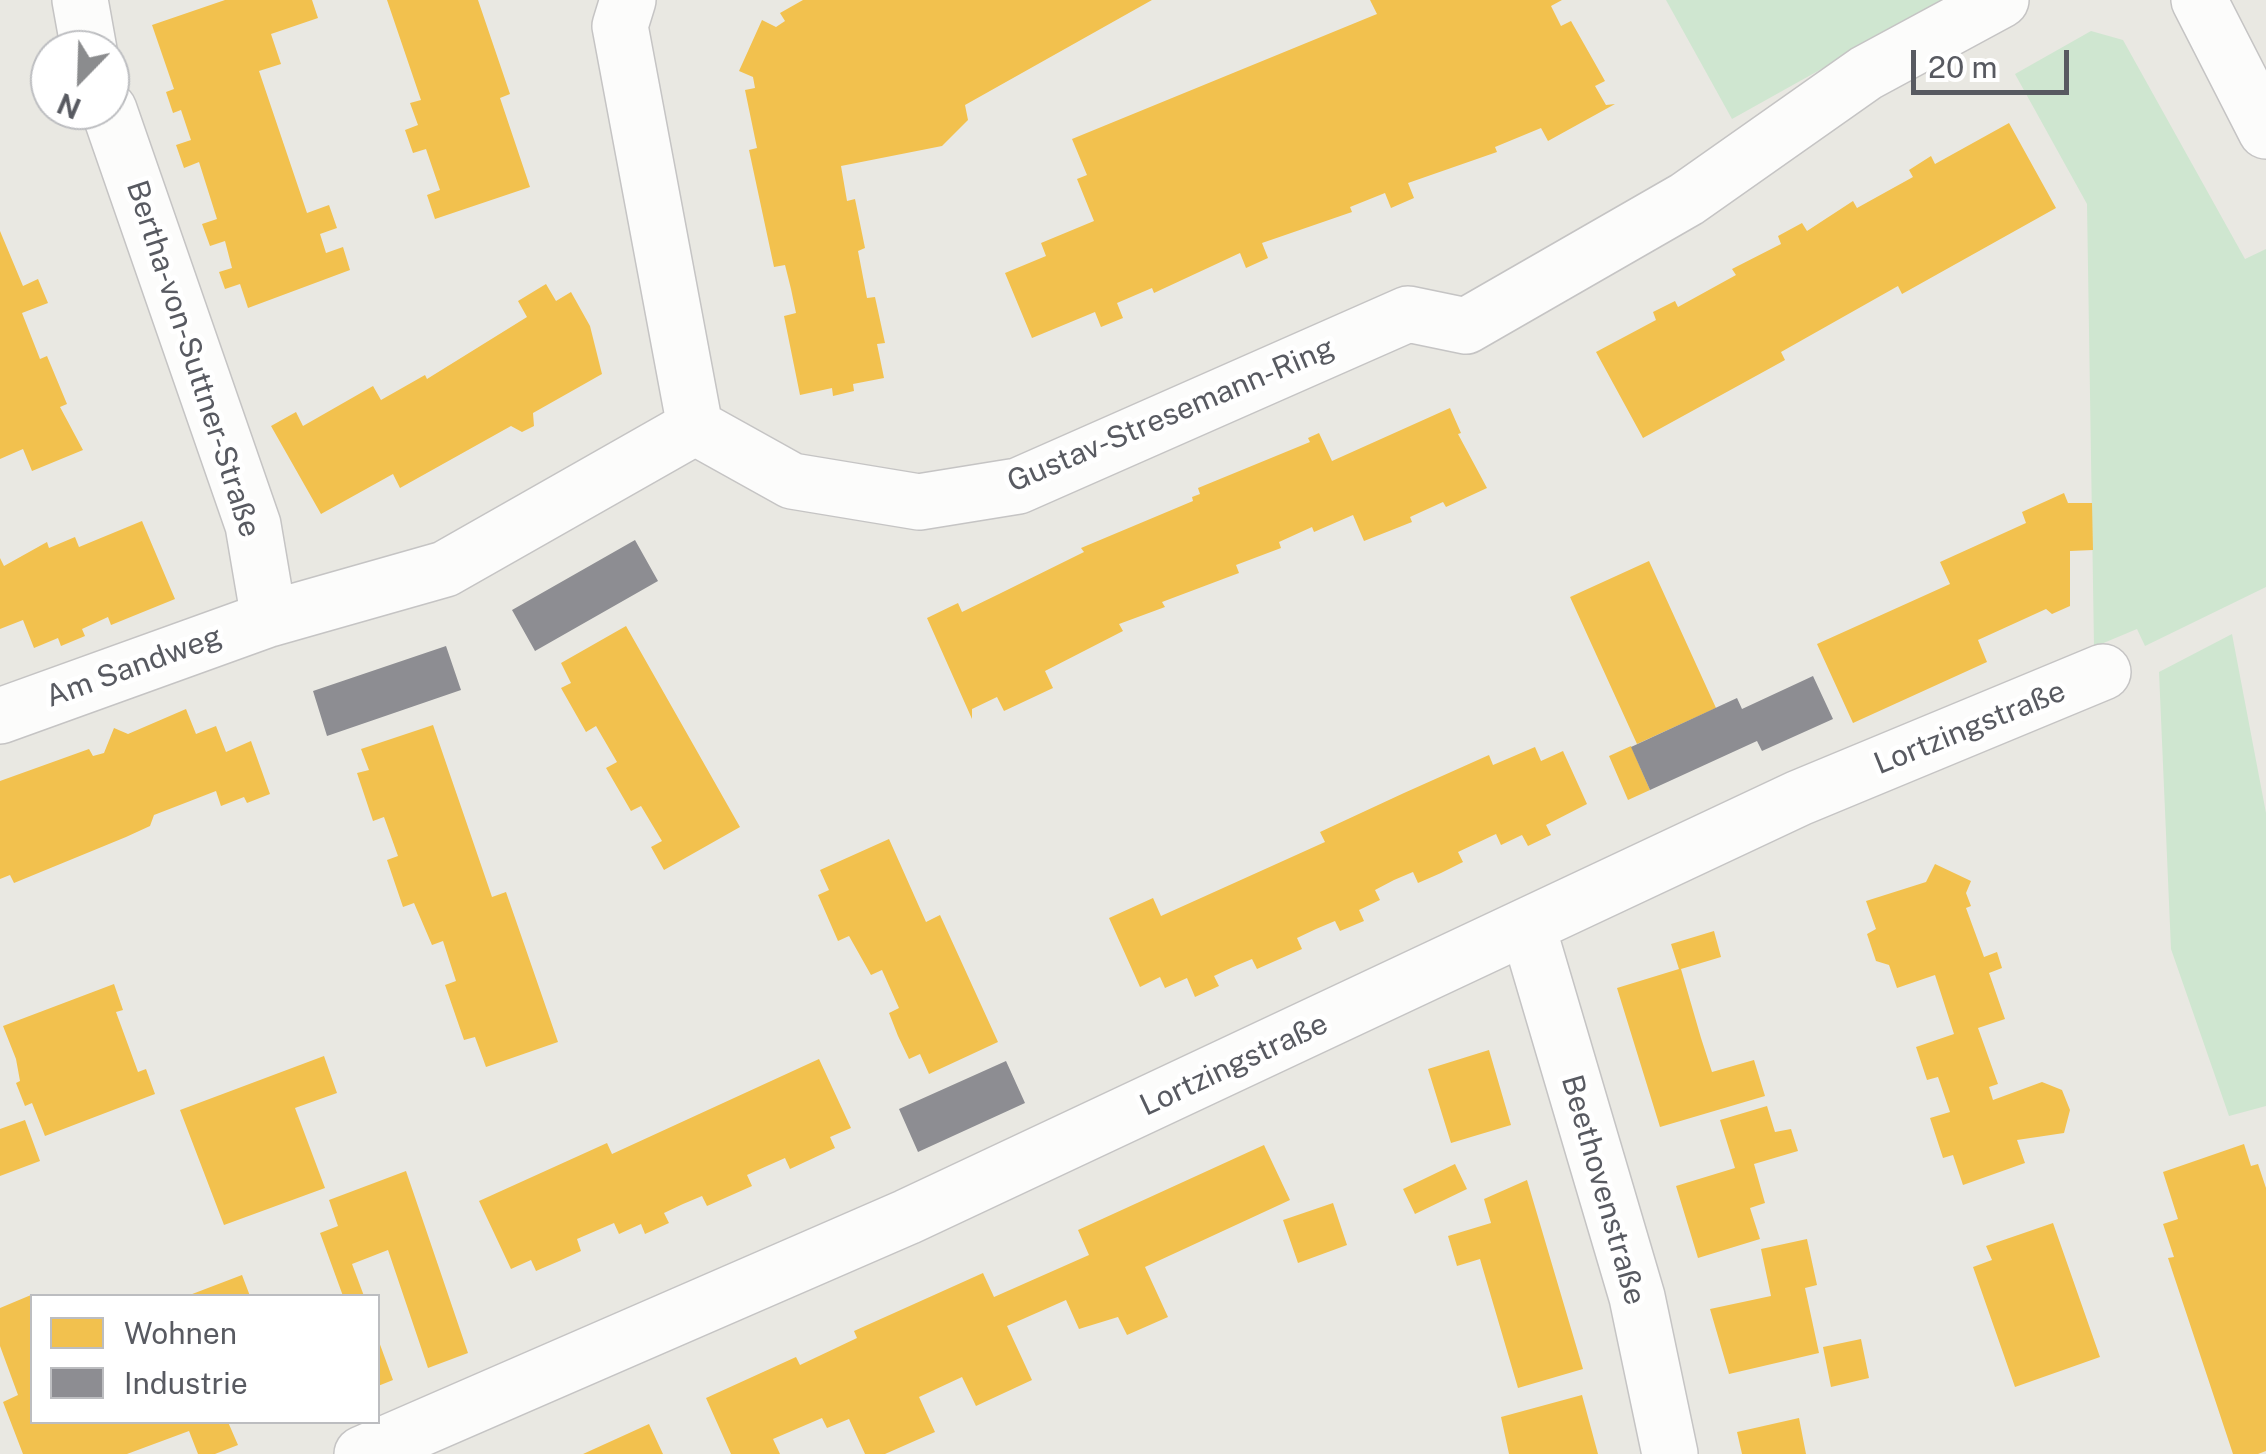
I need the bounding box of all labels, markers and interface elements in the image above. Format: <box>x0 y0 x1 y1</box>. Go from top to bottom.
north arrow <box>30 30 130 130</box>
scale bar <box>1916 30 2074 92</box>
text: 20 m <box>1928 49 1997 85</box>
text: N <box>52 87 85 126</box>
street label: Bertha-von-Suttner-Straße <box>118 176 268 542</box>
street label: Gustav-Stresemann-Ring <box>1002 330 1340 500</box>
street label: Am Sandweg <box>41 618 227 716</box>
street label: Lortzingstraße <box>1869 673 2071 783</box>
street label: Lortzingstraße <box>1134 1006 1334 1124</box>
street label: Beethovenstraße <box>1553 1071 1653 1309</box>
legend <box>30 1294 380 1424</box>
text: Wohnen <box>124 1315 237 1351</box>
text: Industrie <box>124 1365 248 1401</box>

